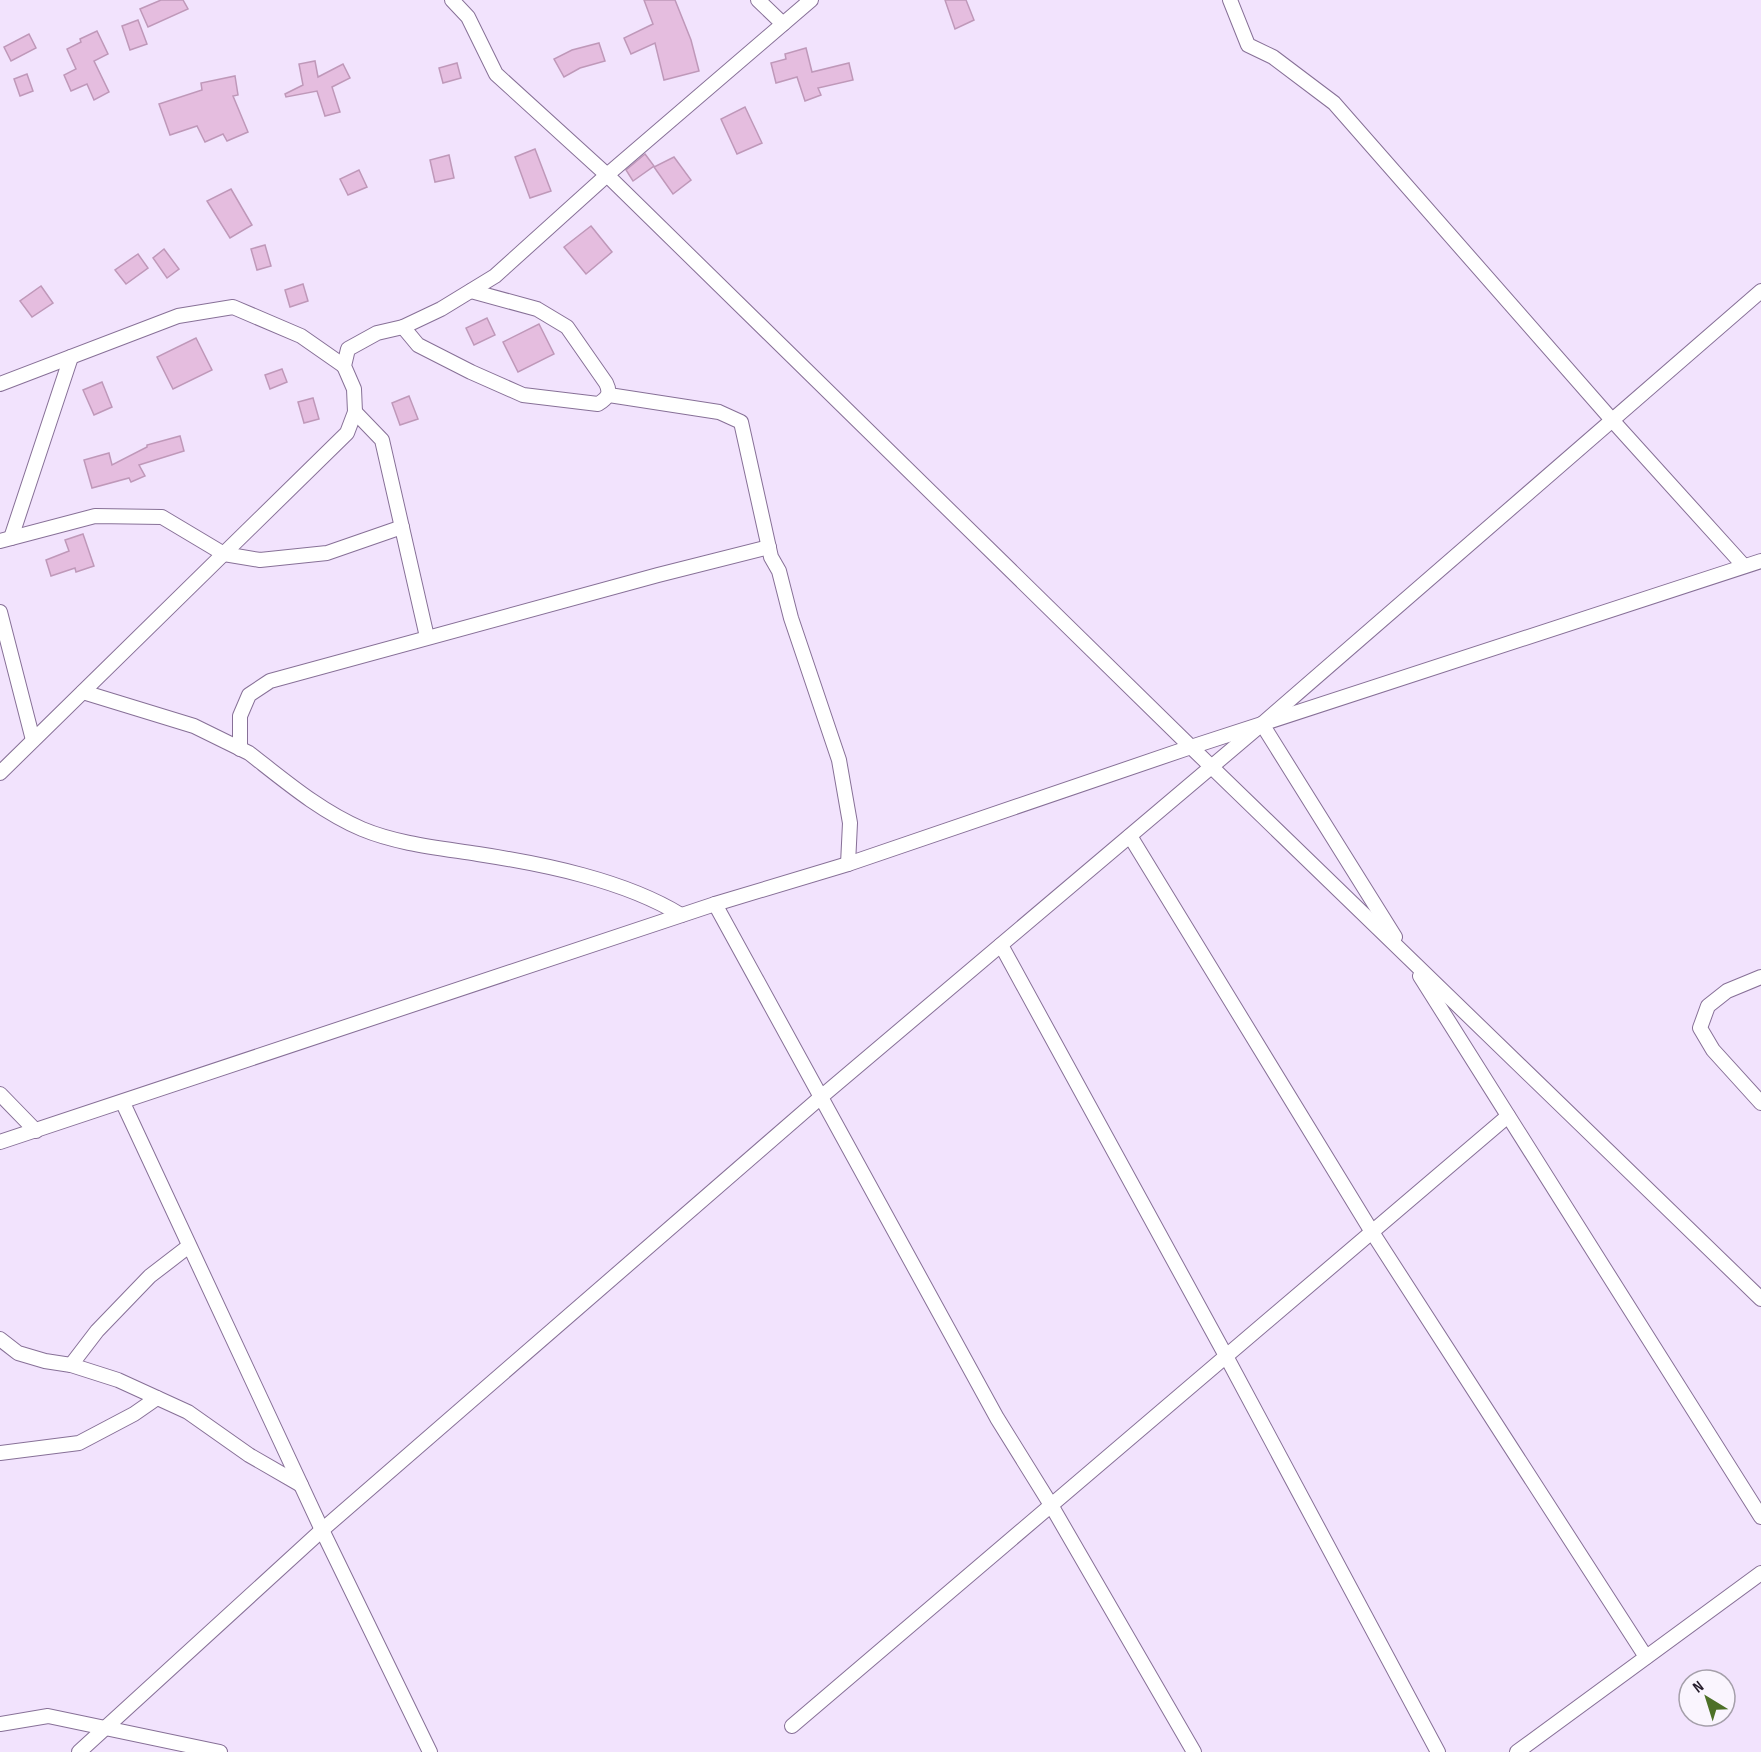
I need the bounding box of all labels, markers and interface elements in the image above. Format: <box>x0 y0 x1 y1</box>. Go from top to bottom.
north arrow <box>1677 1668 1737 1728</box>
text: N <box>1689 1677 1708 1697</box>

